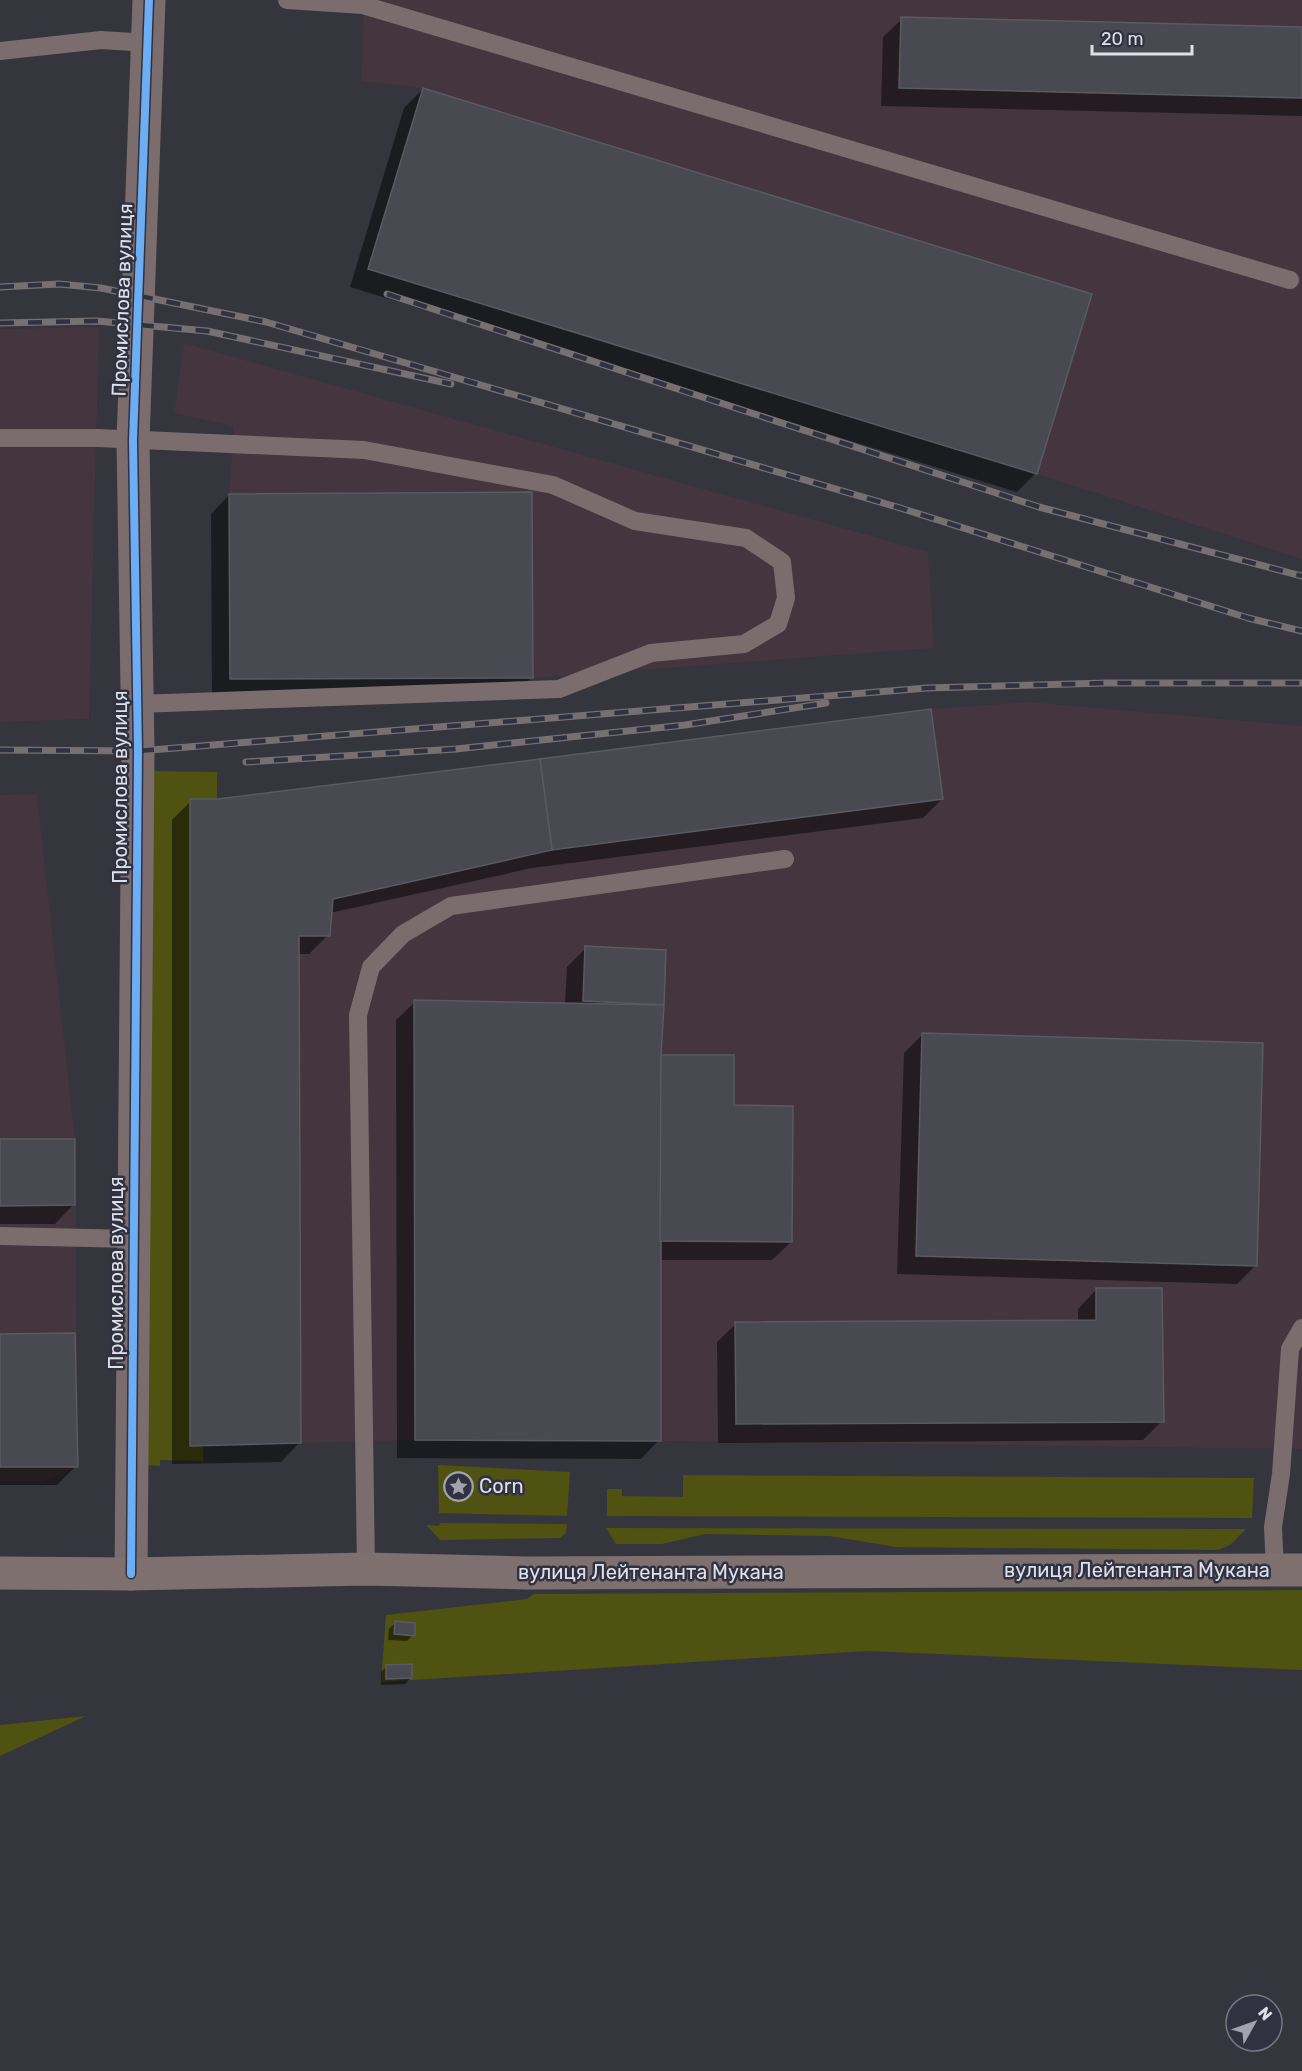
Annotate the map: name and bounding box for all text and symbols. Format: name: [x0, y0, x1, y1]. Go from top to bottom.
scale bar: [1092, 18, 1192, 56]
text: 20 m: [1101, 28, 1143, 50]
street label: Промислова вулиця: [107, 203, 137, 397]
street label: Промислова вулиця: [108, 690, 132, 884]
street label: Промислова вулиця: [104, 1176, 128, 1370]
place icon: Corn: [442, 1470, 474, 1502]
place label: Corn: [479, 1474, 524, 1498]
street label: вулиця Лейтенанта Мукана: [1004, 1558, 1270, 1582]
street label: вулиця Лейтенанта Мукана: [518, 1560, 784, 1584]
north arrow: [1224, 1993, 1284, 2053]
text: N: [1254, 2003, 1276, 2024]

